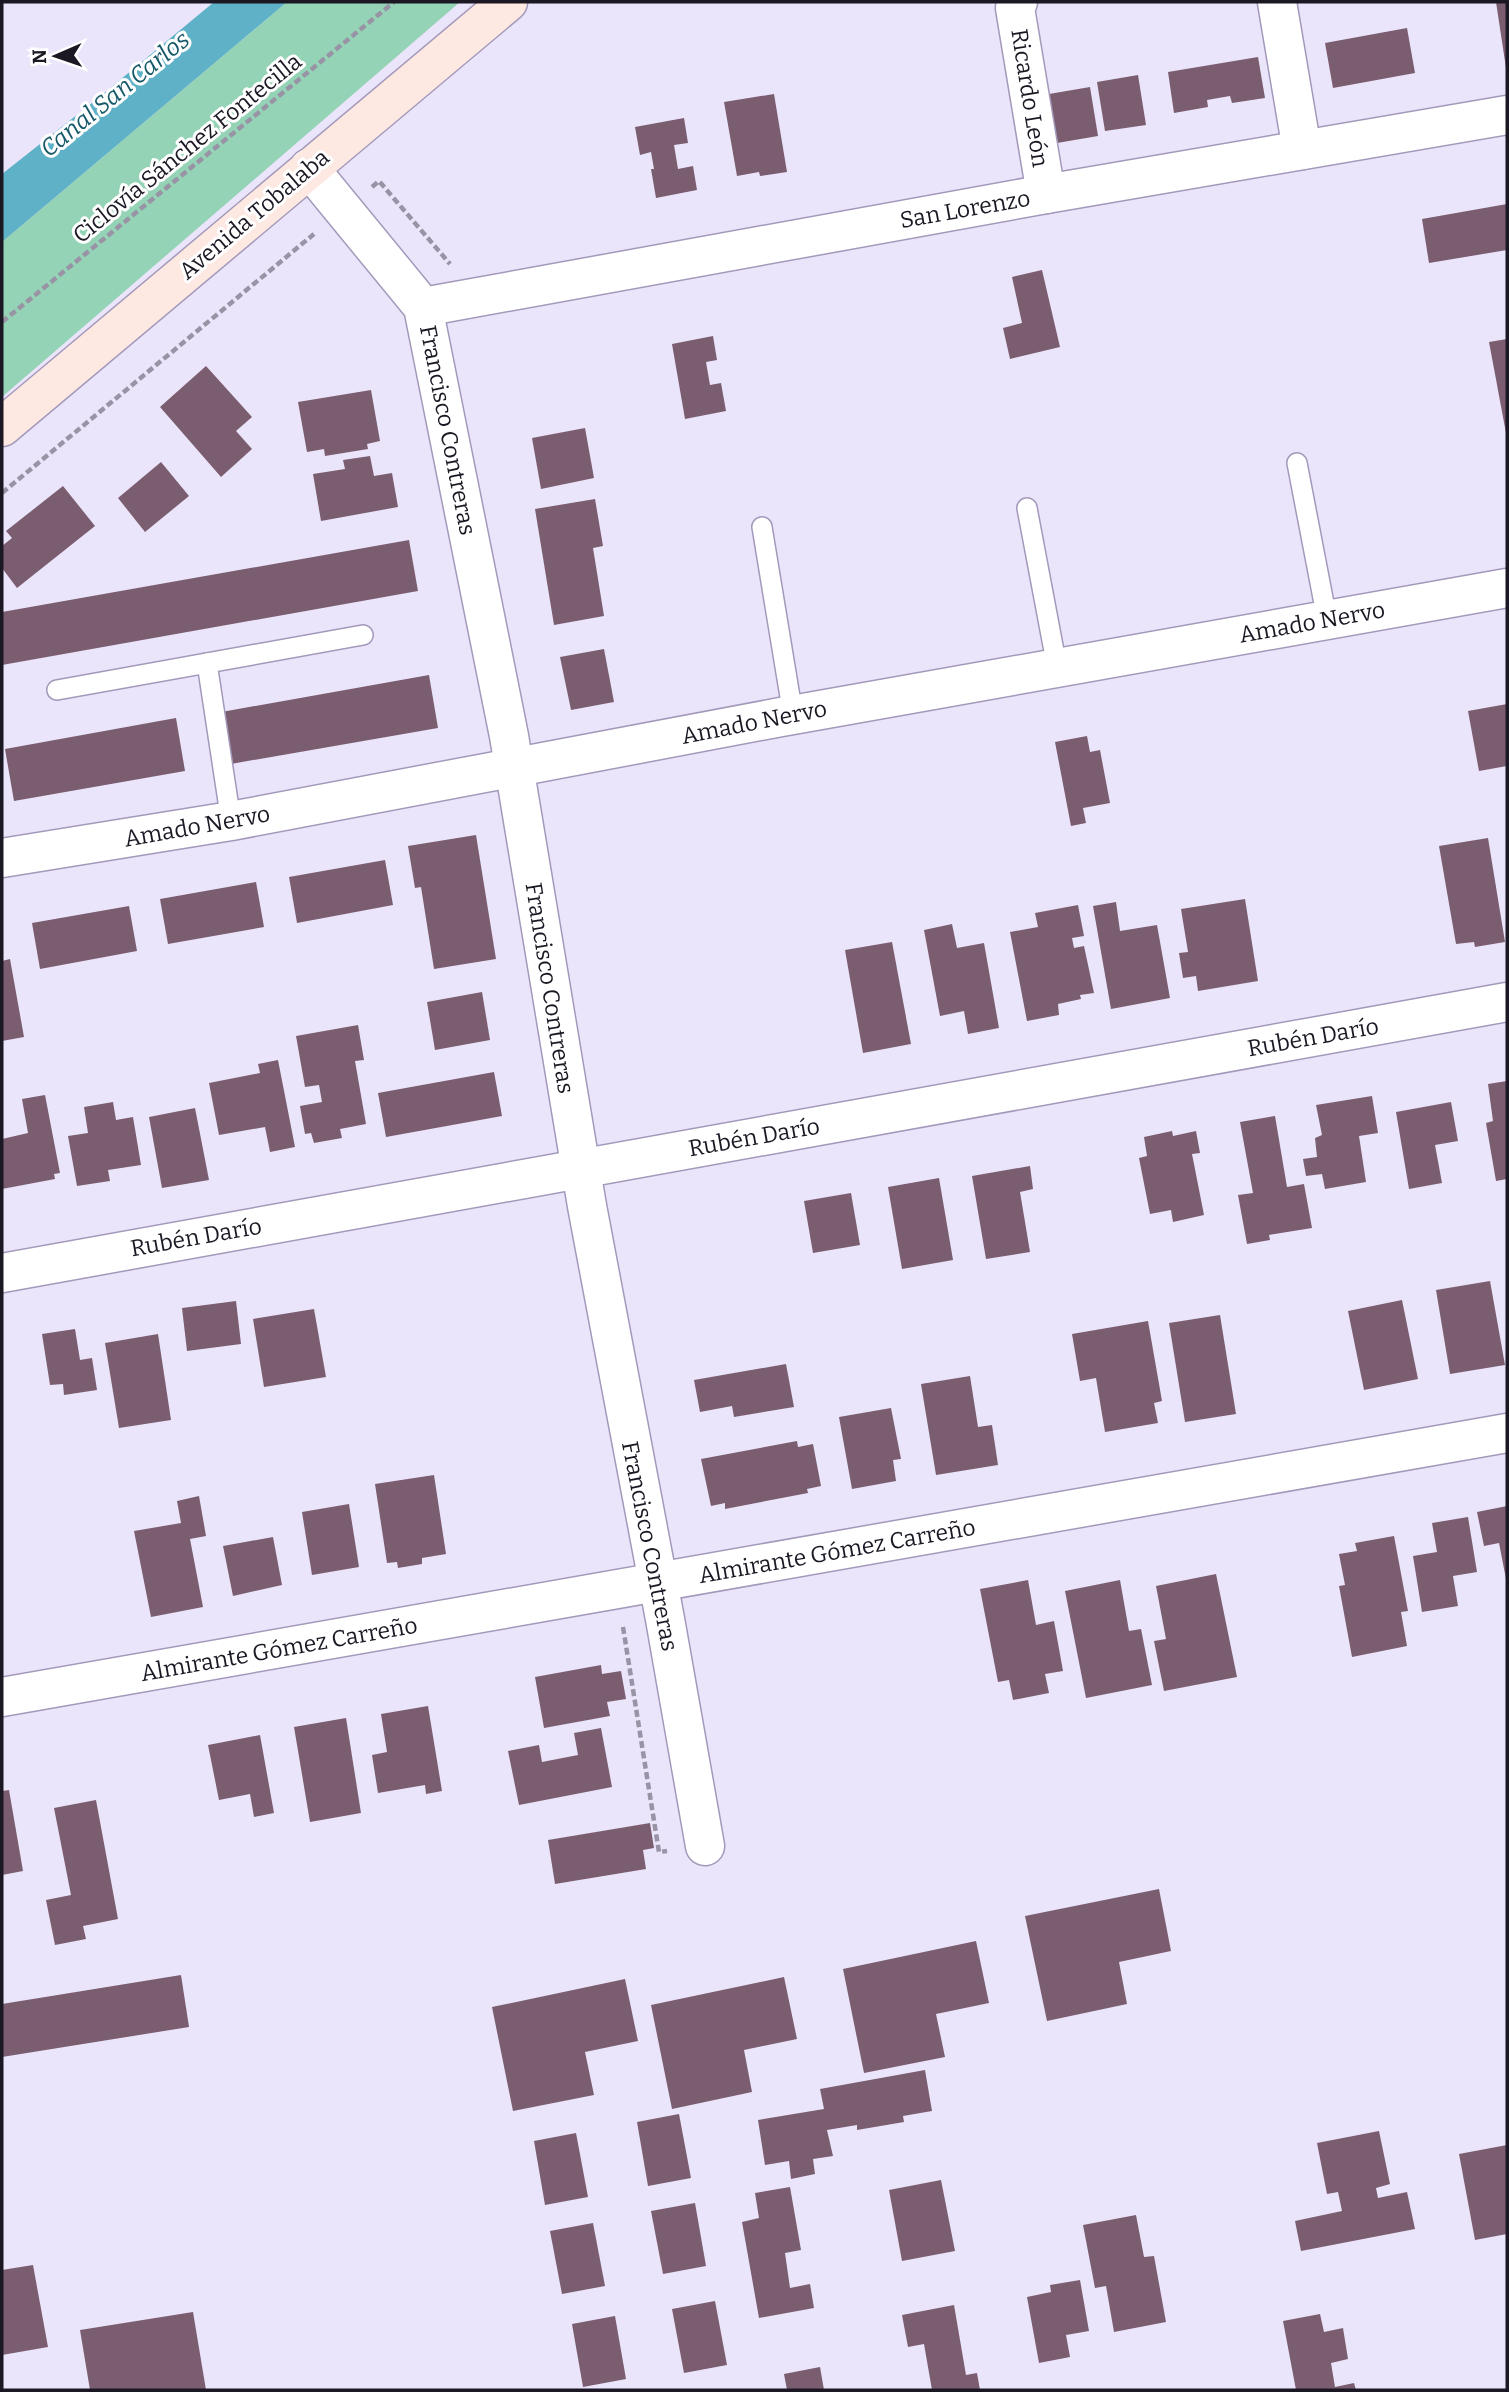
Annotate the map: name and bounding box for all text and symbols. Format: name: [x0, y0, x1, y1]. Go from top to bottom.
north arrow: [21, 21, 91, 91]
water label: Canal San Carlos: [35, 25, 195, 163]
street label: Ricardo León: [1005, 27, 1055, 170]
street label: Ciclovía Sánchez Fontecilla: [67, 47, 307, 249]
text: N: [28, 49, 51, 64]
street label: Avenida Tobalaba: [173, 143, 335, 285]
street label: San Lorenzo: [898, 184, 1032, 234]
street label: Francisco Contreras: [414, 323, 482, 537]
street label: Amado Nervo: [1237, 595, 1387, 649]
street label: Amado Nervo: [679, 694, 829, 750]
street label: Amado Nervo: [122, 799, 272, 853]
street label: Francisco Contreras: [519, 881, 581, 1095]
street label: Rubén Darío: [1245, 1012, 1381, 1062]
street label: Rubén Darío: [686, 1112, 822, 1162]
street label: Rubén Darío: [128, 1212, 264, 1262]
street label: Francisco Contreras: [616, 1439, 684, 1653]
street label: Almirante Gómez Carreño: [697, 1513, 977, 1589]
street label: Almirante Gómez Carreño: [139, 1611, 419, 1687]

